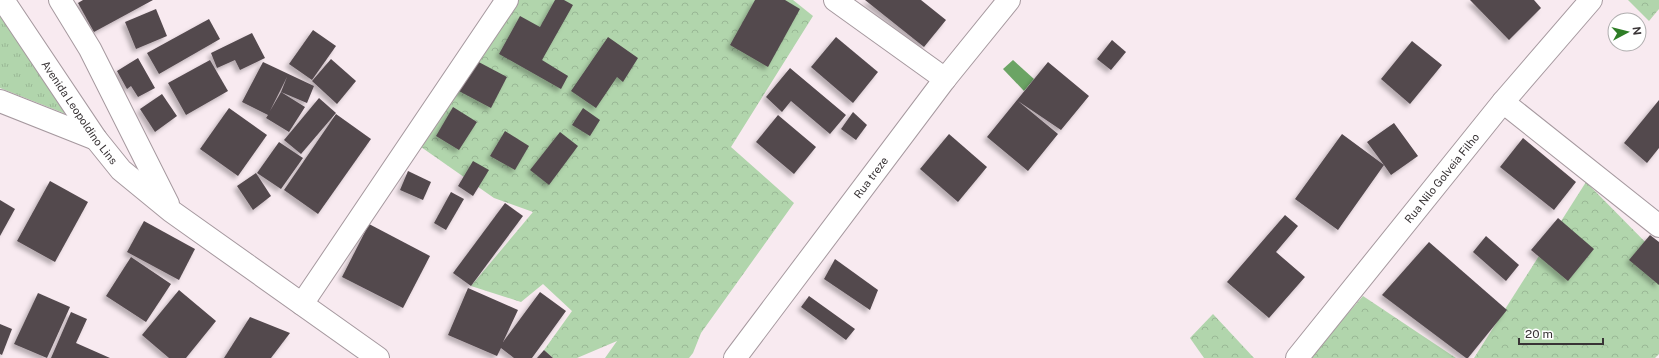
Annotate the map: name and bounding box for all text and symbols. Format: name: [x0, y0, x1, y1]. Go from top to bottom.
north arrow: [1607, 12, 1647, 52]
text: N: [1630, 26, 1643, 36]
street label: Avenida Leopoldino Lins: [39, 58, 120, 167]
street label: Rua Nilo Golveia Filho: [1402, 131, 1481, 225]
street label: Rua treze: [851, 154, 890, 200]
scale bar: [1519, 320, 1603, 346]
text: 20 m: [1525, 327, 1553, 341]

